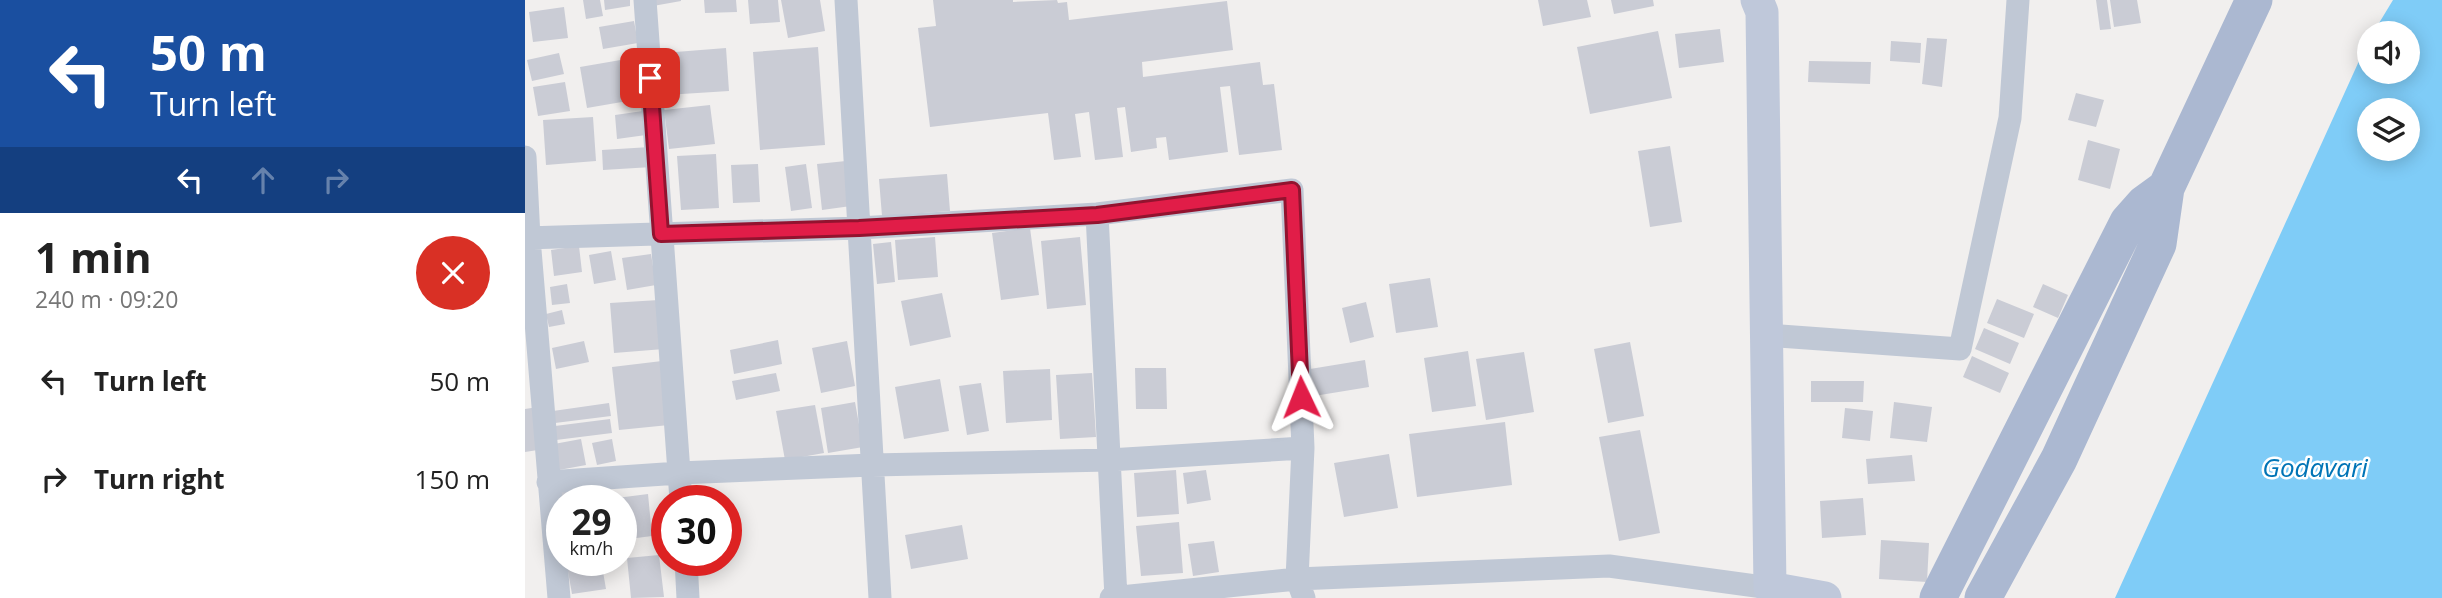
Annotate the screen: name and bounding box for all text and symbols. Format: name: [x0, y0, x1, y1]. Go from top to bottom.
text: 50 m: [150, 19, 267, 85]
map controls: [2357, 21, 2420, 161]
button: sound: [2357, 21, 2420, 84]
icon: left: [35, 28, 126, 119]
pin: [620, 48, 680, 108]
icon: arrive: [631, 59, 669, 97]
text: Turn left: [150, 82, 276, 125]
button: layers: [2357, 98, 2420, 161]
icon: left: [171, 161, 209, 199]
icon: ahead: [244, 161, 282, 199]
icon: right: [317, 161, 355, 199]
text: 1 min: [35, 228, 152, 285]
button: close: [416, 236, 490, 310]
text: 240 m · 09:20: [35, 283, 178, 315]
position arrow: [1264, 360, 1338, 434]
icon: left: [35, 362, 73, 400]
text: Turn left: [94, 363, 206, 399]
text: 50 m: [429, 363, 490, 399]
water label: Godavari: [2262, 449, 2368, 485]
icon: right: [35, 460, 73, 498]
text: Turn right: [94, 461, 225, 497]
text: 150 m: [415, 461, 490, 497]
speed limit sign: 30: [651, 485, 742, 576]
text: 29: [571, 498, 612, 545]
text: km/h: [570, 536, 613, 560]

